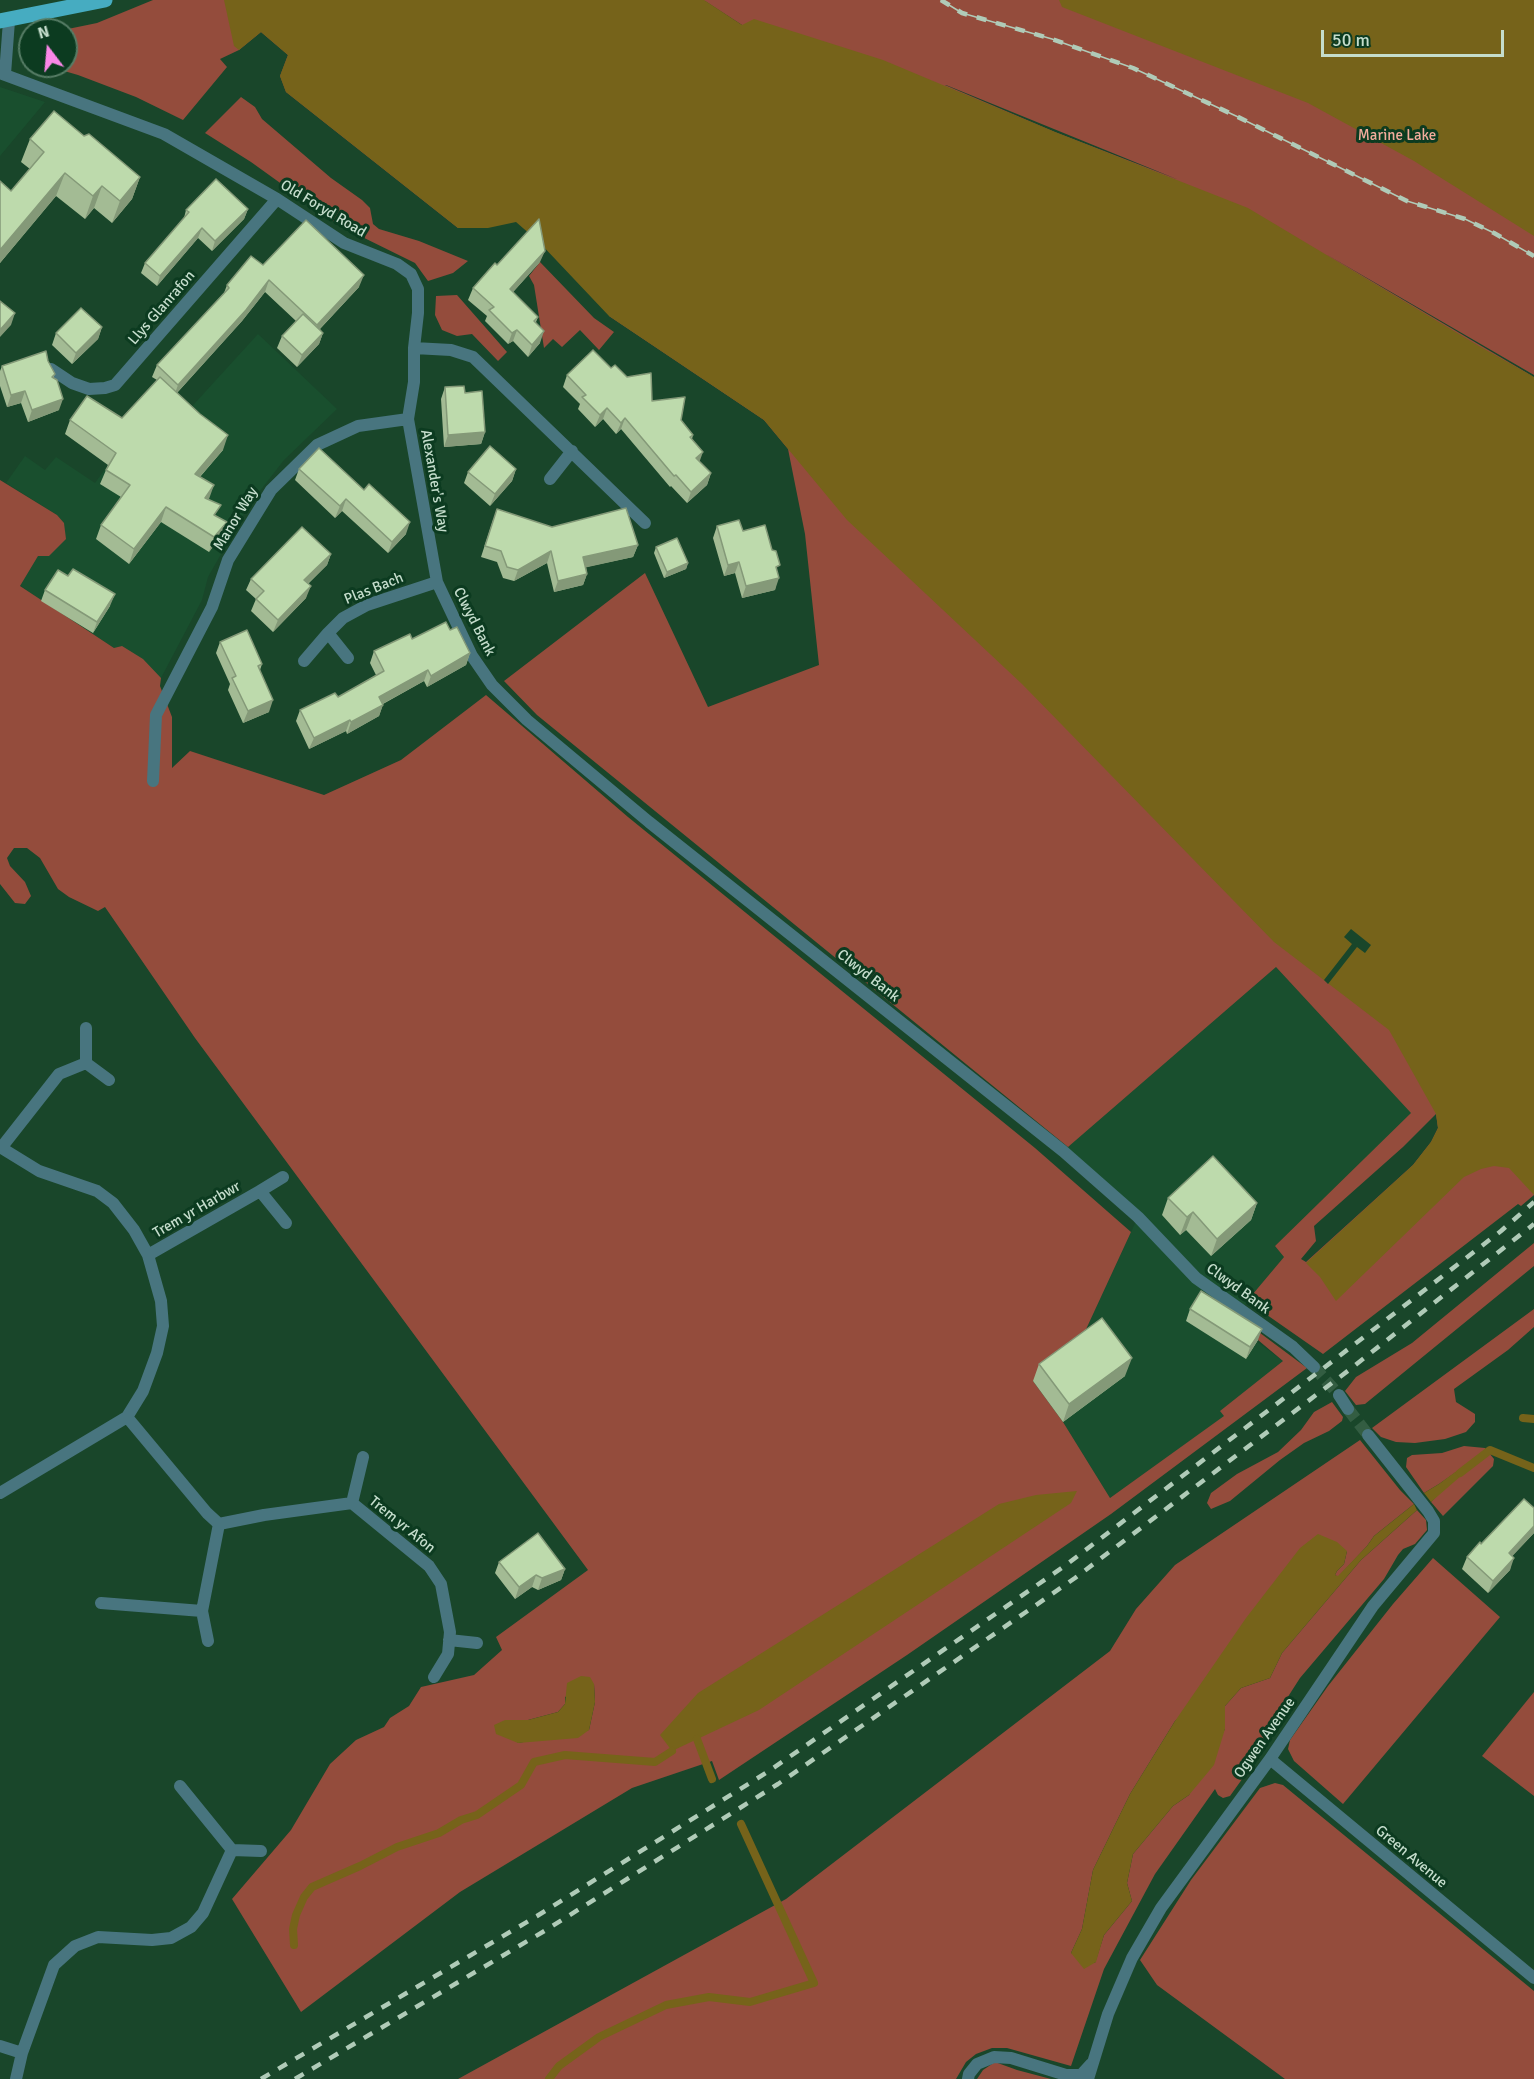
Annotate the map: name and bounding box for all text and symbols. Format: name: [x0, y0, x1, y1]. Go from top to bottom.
north arrow: [18, 18, 78, 78]
scale bar: [1324, 18, 1507, 56]
text: N: [35, 21, 52, 44]
text: 50 m: [1332, 29, 1370, 51]
park label: Marine Lake: [1358, 127, 1436, 145]
street label: Old Foryd Road: [277, 176, 369, 242]
street label: Llys Glanrafon: [125, 267, 199, 349]
street label: Alexander's Way: [416, 428, 452, 534]
street label: Manor Way: [210, 484, 262, 554]
street label: Plas Bach: [342, 569, 406, 609]
street label: Clwyd Bank: [449, 585, 499, 659]
street label: Clwyd Bank: [833, 946, 903, 1006]
street label: Trem yr Harbwr: [150, 1178, 244, 1242]
street label: Clwyd Bank: [1202, 1260, 1274, 1318]
street label: Trem yr Afon: [365, 1493, 439, 1557]
street label: Ogwen Avenue: [1231, 1694, 1299, 1782]
street label: Green Avenue: [1371, 1822, 1451, 1892]

